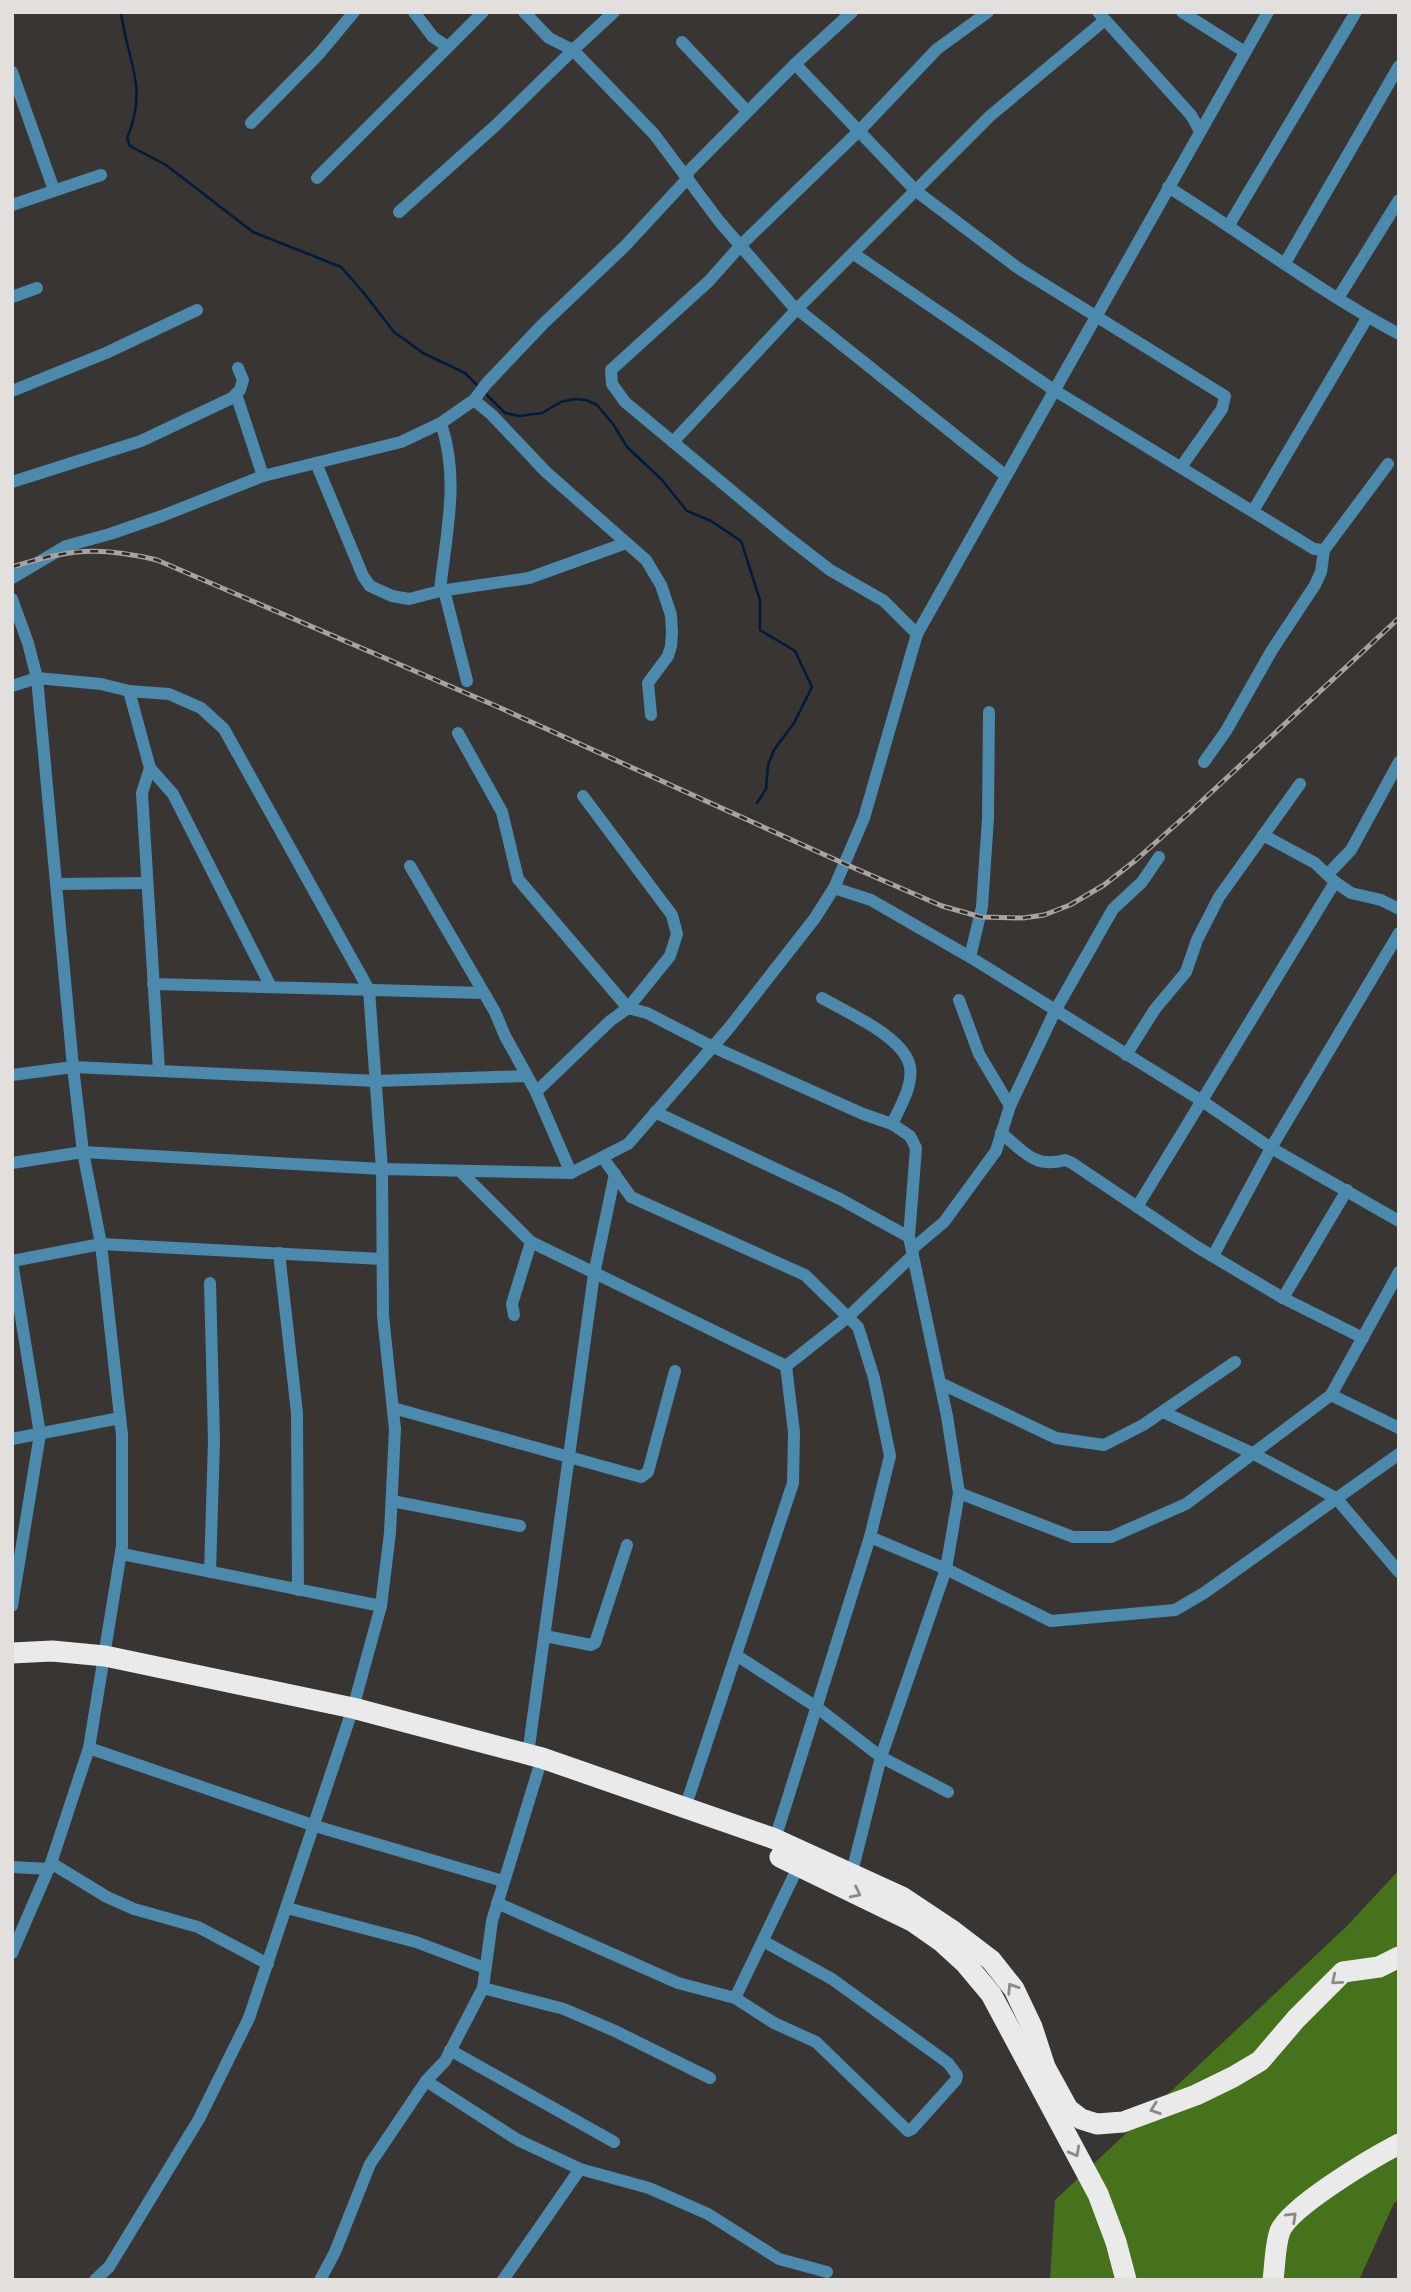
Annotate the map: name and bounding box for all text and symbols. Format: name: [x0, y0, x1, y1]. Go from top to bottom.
one-way arrow: [849, 1884, 861, 1898]
one-way arrow: [1331, 1971, 1344, 1984]
one-way arrow: [1008, 1983, 1020, 1996]
one-way arrow: [1150, 2101, 1162, 2115]
one-way arrow: [1067, 2145, 1080, 2157]
one-way arrow: [1284, 2213, 1297, 2225]

